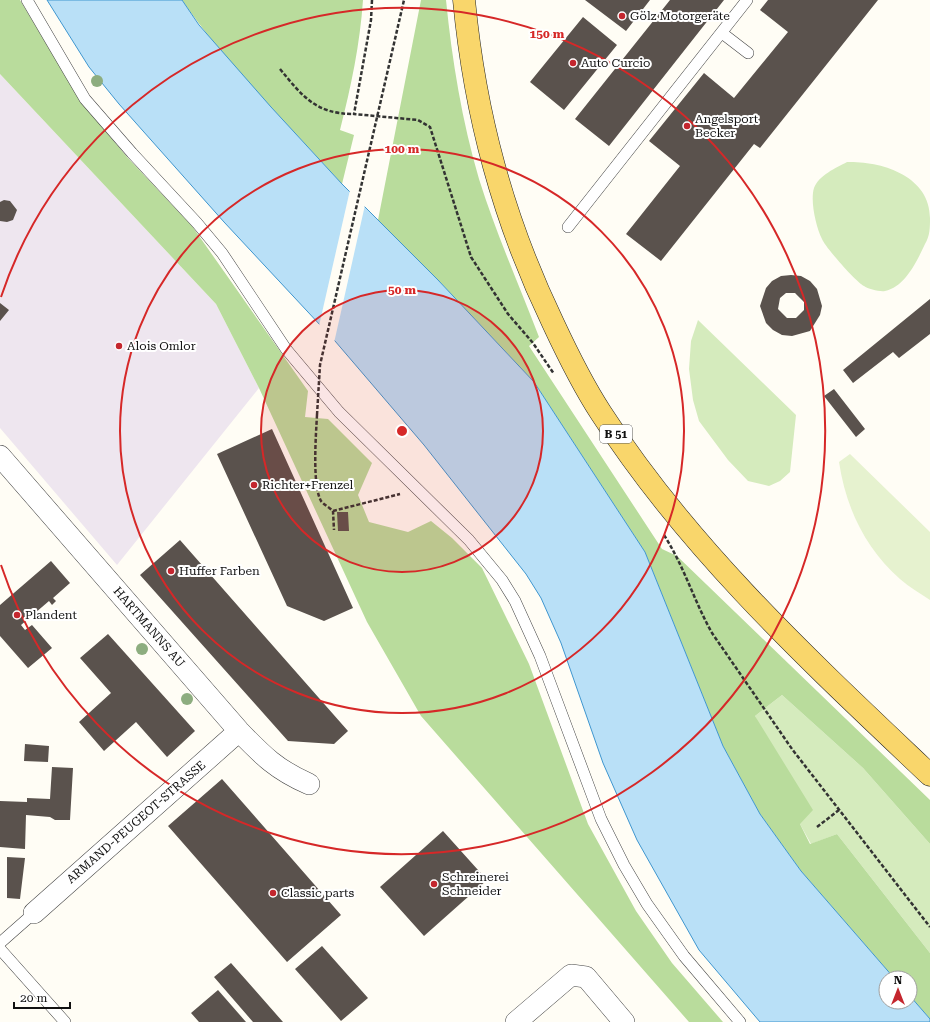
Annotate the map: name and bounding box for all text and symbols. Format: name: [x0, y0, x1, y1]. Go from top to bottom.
place label: Gölz Motorgeräte: [630, 9, 730, 23]
marker: Gölz Motorgeräte: [617, 11, 627, 21]
text: 150 m: [530, 27, 565, 41]
place label: Auto Curcio: [581, 56, 650, 70]
marker: Auto Curcio: [568, 58, 578, 68]
place label: Angelsport Becker: [695, 112, 759, 140]
marker: Angelsport Becker: [682, 121, 692, 131]
text: 100 m: [385, 142, 420, 156]
text: 50 m: [388, 283, 416, 297]
place label: Alois Omlor: [127, 339, 196, 353]
marker: Alois Omlor: [114, 341, 124, 351]
centre of rings: [395, 424, 409, 438]
road number: B 51: [600, 425, 632, 443]
place label: Richter+Frenzel: [262, 478, 353, 492]
marker: Richter+Frenzel: [249, 480, 259, 490]
place label: Huffer Farben: [179, 564, 260, 578]
marker: Huffer Farben: [166, 566, 176, 576]
street label: HARTMANNS AU: [110, 584, 188, 670]
place label: Plandent: [25, 608, 78, 622]
marker: Plandent: [12, 610, 22, 620]
street label: ARMAND-PEUGEOT-STRASSE: [64, 758, 208, 886]
place label: Schreinerei Schneider: [442, 870, 509, 898]
marker: Schreinerei Schneider: [429, 879, 439, 889]
place label: Classic parts: [281, 886, 355, 900]
marker: Classic parts: [268, 888, 278, 898]
north arrow: [878, 970, 918, 1010]
text: N: [894, 974, 903, 987]
scale bar: [14, 984, 70, 1010]
text: 20 m: [20, 991, 47, 1005]

